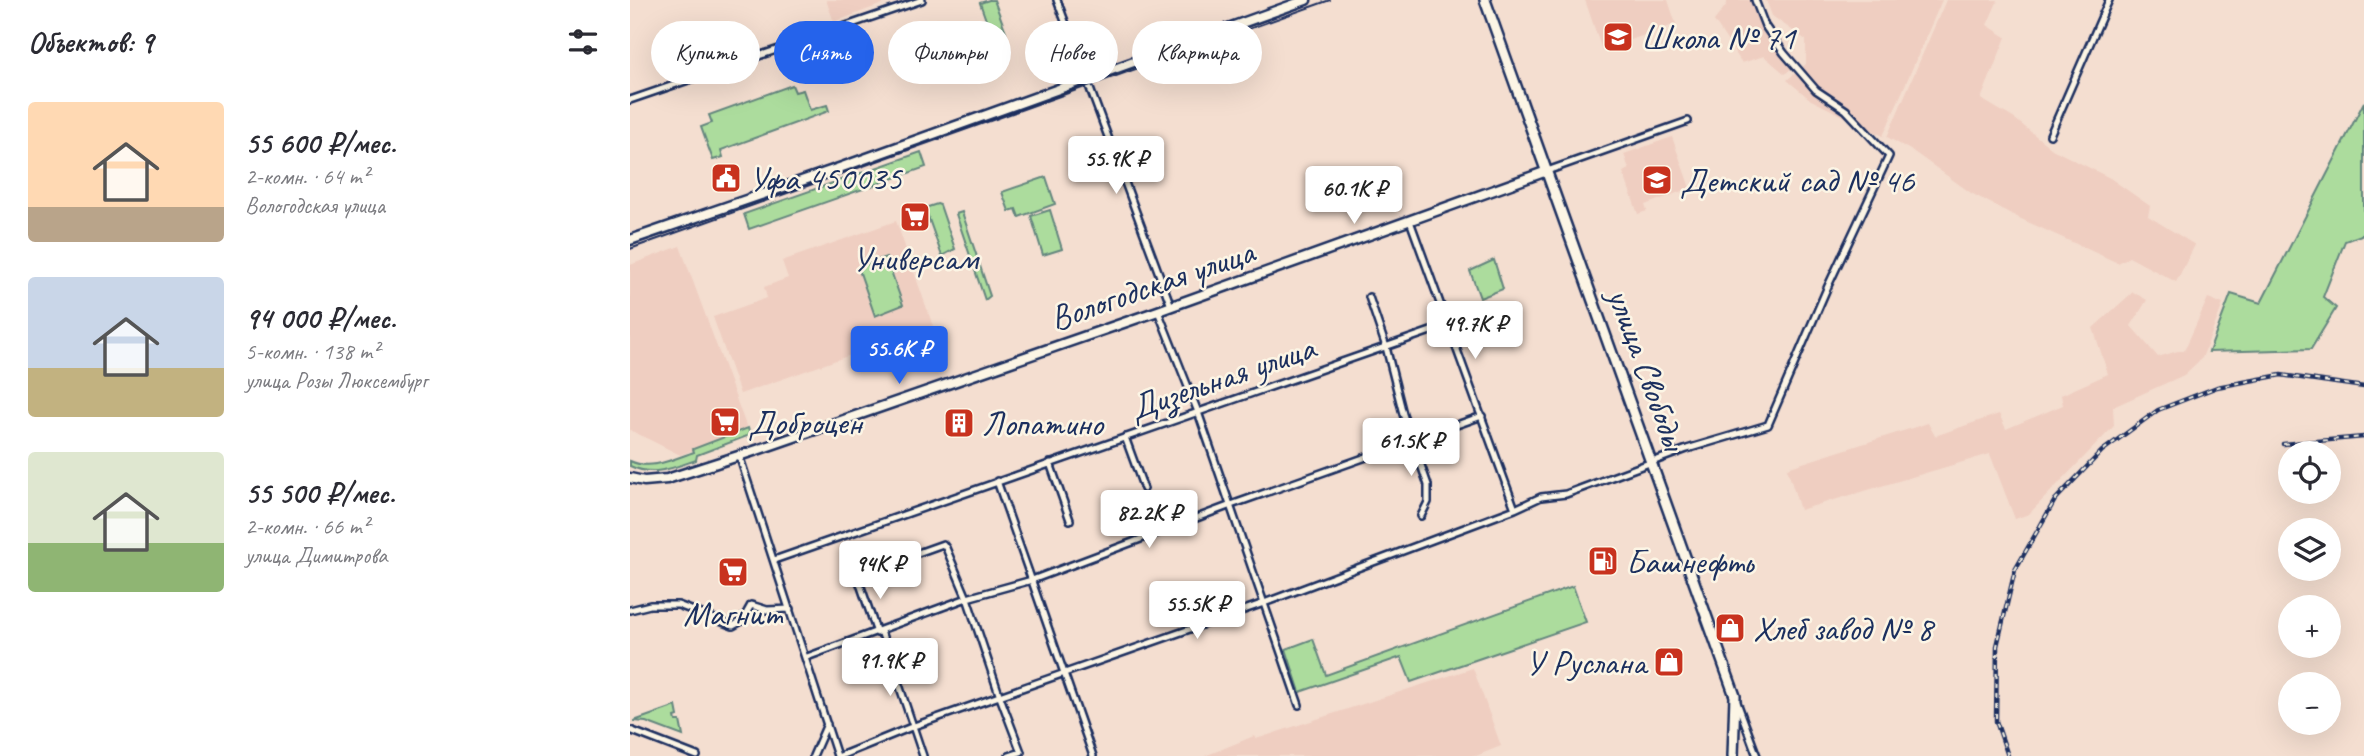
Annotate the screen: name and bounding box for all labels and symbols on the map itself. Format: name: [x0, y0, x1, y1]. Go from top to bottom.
place label: Школа № 71: [1641, 15, 1798, 60]
school or university icon: Школа № 71: [1601, 20, 1635, 54]
pin: 55.9K ₽: [1051, 136, 1181, 196]
place label: Уфа 450035: [749, 156, 904, 201]
place label: Детский сад № 46: [1680, 158, 1916, 203]
public building icon: Уфа 450035: [709, 161, 743, 195]
school or university icon: Детский сад № 46: [1640, 163, 1674, 197]
pin: 60.1K ₽: [1289, 166, 1419, 226]
supermarket icon: Универсам: [898, 200, 932, 234]
street label: Вологодская улица: [1044, 228, 1262, 341]
place label: Универсам: [852, 236, 980, 281]
street label: улица Свободы: [1596, 280, 1698, 458]
pin: 49.7K ₽: [1410, 302, 1540, 361]
street label: Дизельная улица: [1123, 324, 1323, 431]
pin: 55.6K ₽: [834, 326, 964, 386]
place label: Доброцен: [748, 400, 864, 445]
place label: Лопатино: [982, 401, 1105, 446]
supermarket icon: Доброцен: [708, 405, 742, 439]
building icon: Лопатино: [942, 406, 976, 440]
pin: 61.5K ₽: [1346, 419, 1476, 478]
pin: 82.2K ₽: [1084, 490, 1214, 550]
place label: Башнефть: [1626, 539, 1755, 584]
pin: 94K ₽: [831, 542, 929, 601]
fuel station icon: Башнефть: [1586, 544, 1620, 578]
supermarket icon: Магнит: [716, 555, 750, 589]
pin: 55.5K ₽: [1132, 582, 1262, 641]
place label: Магнит: [683, 591, 784, 636]
place label: Хлеб завод № 8: [1753, 606, 1936, 651]
shop icon: Хлеб завод № 8: [1713, 611, 1747, 645]
pin: 91.9K ₽: [825, 638, 955, 698]
place label: У Руслана: [1525, 640, 1649, 685]
shop icon: У Руслана: [1652, 645, 1686, 679]

